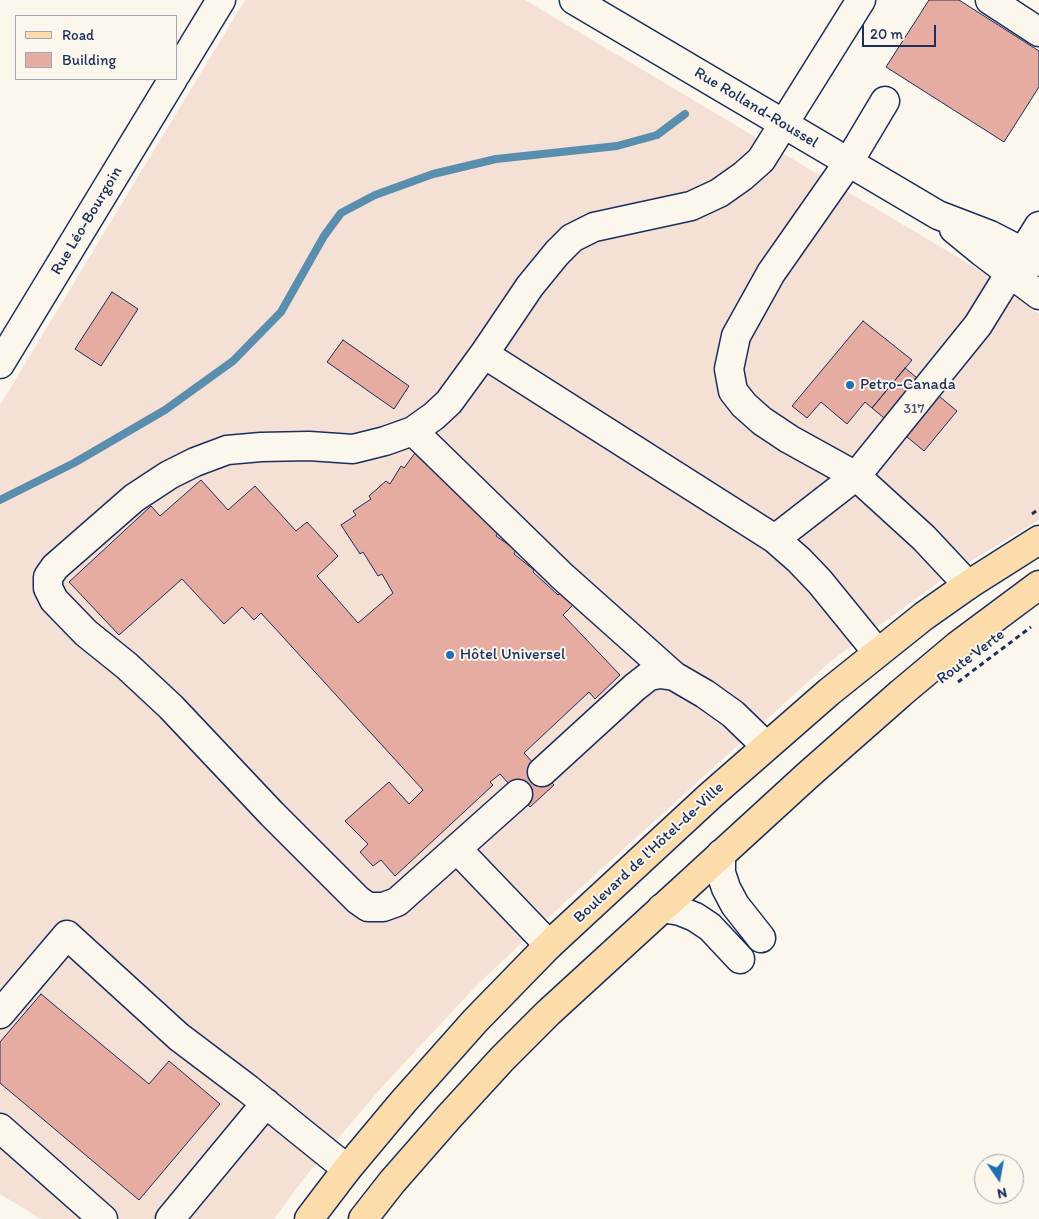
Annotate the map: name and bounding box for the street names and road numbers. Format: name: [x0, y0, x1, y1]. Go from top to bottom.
street label: Rue Rolland-Roussel: [690, 63, 822, 153]
street label: Rue Léo-Bourgoin: [47, 163, 127, 279]
street label: Route Verte: [933, 625, 1009, 689]
street label: Boulevard de l'Hôtel-de-Ville: [570, 778, 728, 928]

